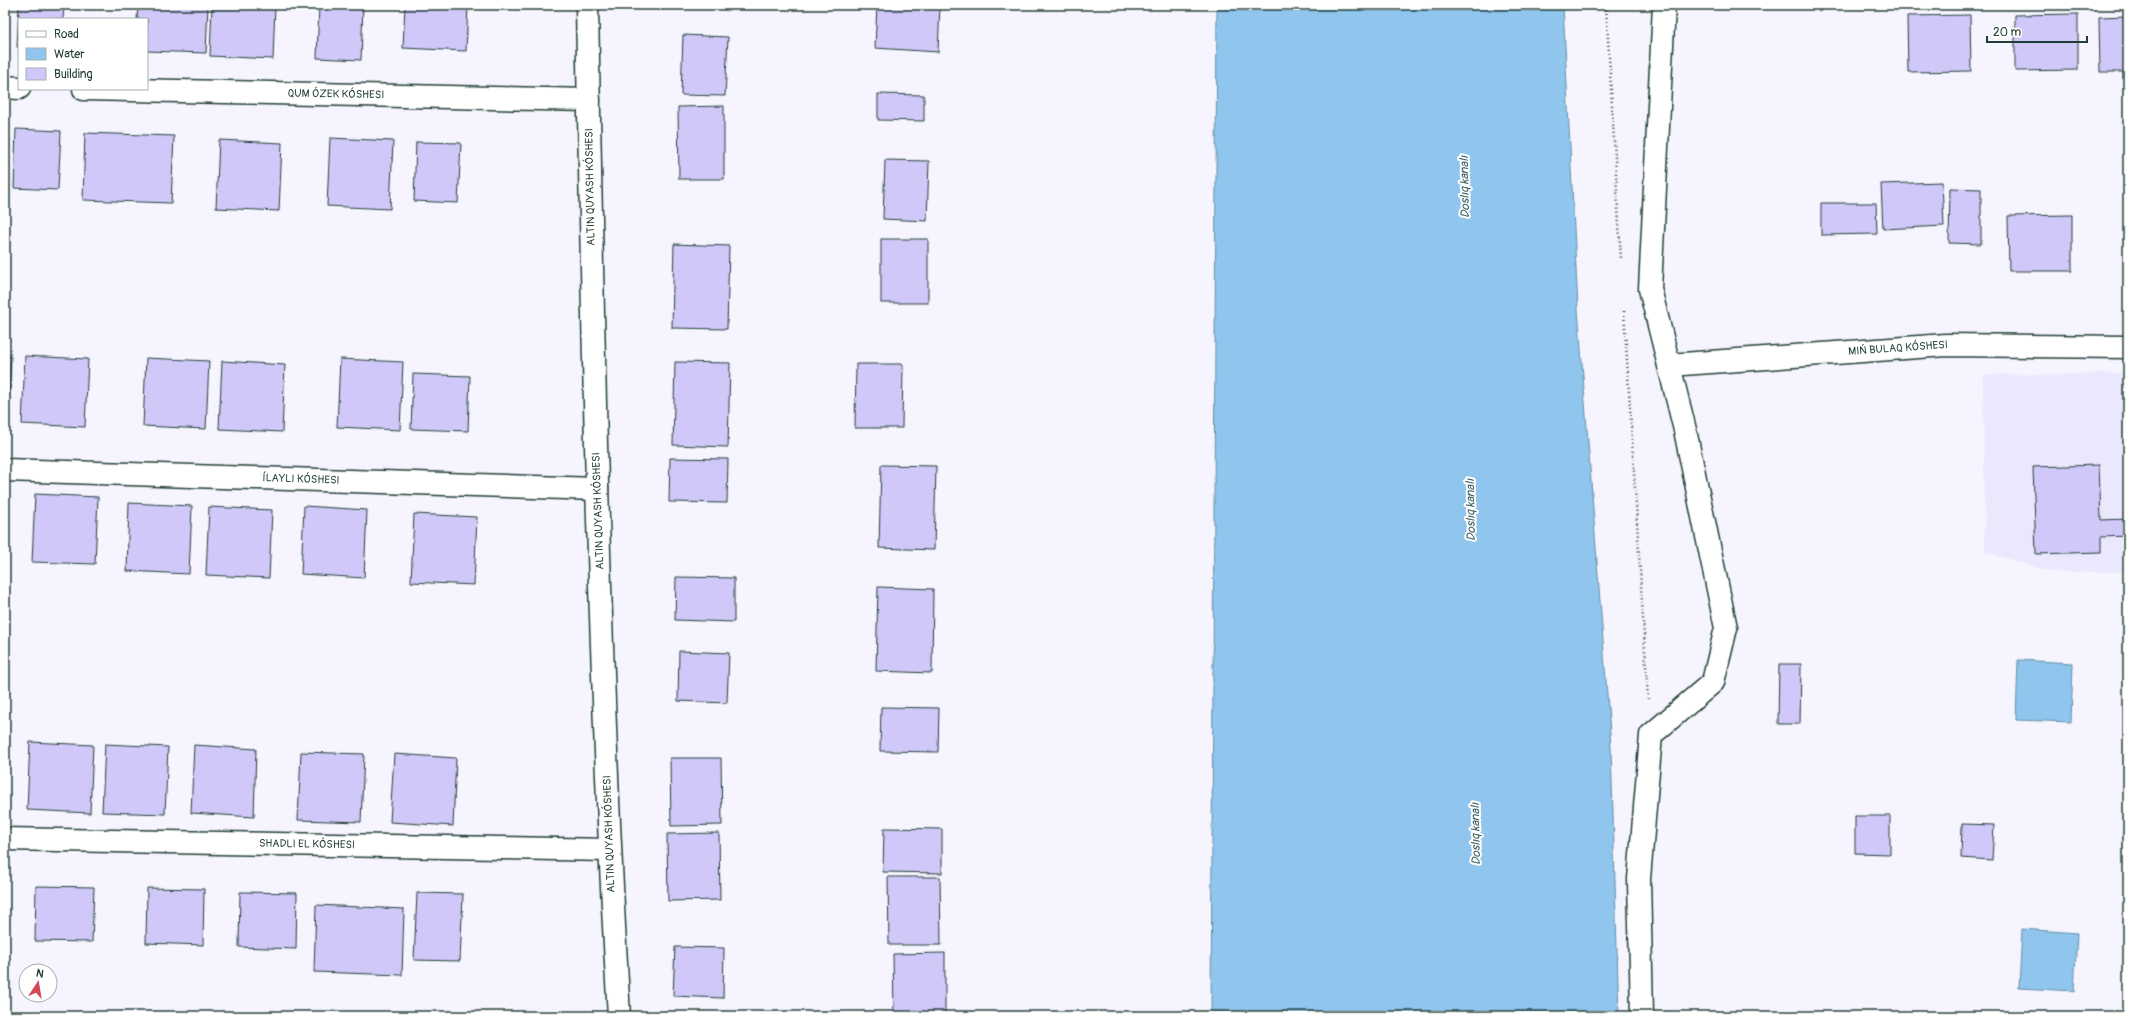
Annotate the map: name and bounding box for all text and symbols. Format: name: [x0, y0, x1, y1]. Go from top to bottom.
legend: [18, 18, 148, 90]
scale bar: [1987, 18, 2087, 44]
text: 20 m: [1993, 25, 2022, 40]
text: Road: [54, 27, 79, 42]
text: Water: [54, 47, 85, 62]
text: Building: [54, 67, 93, 82]
street label: QUM ÓZEK KÓSHESI: [288, 86, 384, 101]
street label: ALTIN QUYASH KÓSHESI: [581, 128, 598, 246]
water label: Doslıq kanalı: [1457, 155, 1473, 218]
street label: MIŃ BULAQ KÓSHESI: [1848, 337, 1948, 358]
street label: ALTIN QUYASH KÓSHESI: [588, 452, 607, 570]
street label: ÍLAYLI KÓSHESI: [262, 470, 340, 487]
water label: Doslıq kanalı: [1463, 478, 1479, 541]
street label: ALTIN QUYASH KÓSHESI: [599, 775, 618, 893]
water label: Doslıq kanalı: [1468, 802, 1484, 865]
street label: SHADLI EL KÓSHESI: [259, 836, 355, 851]
north arrow: [18, 963, 58, 1003]
text: N: [35, 967, 46, 981]

